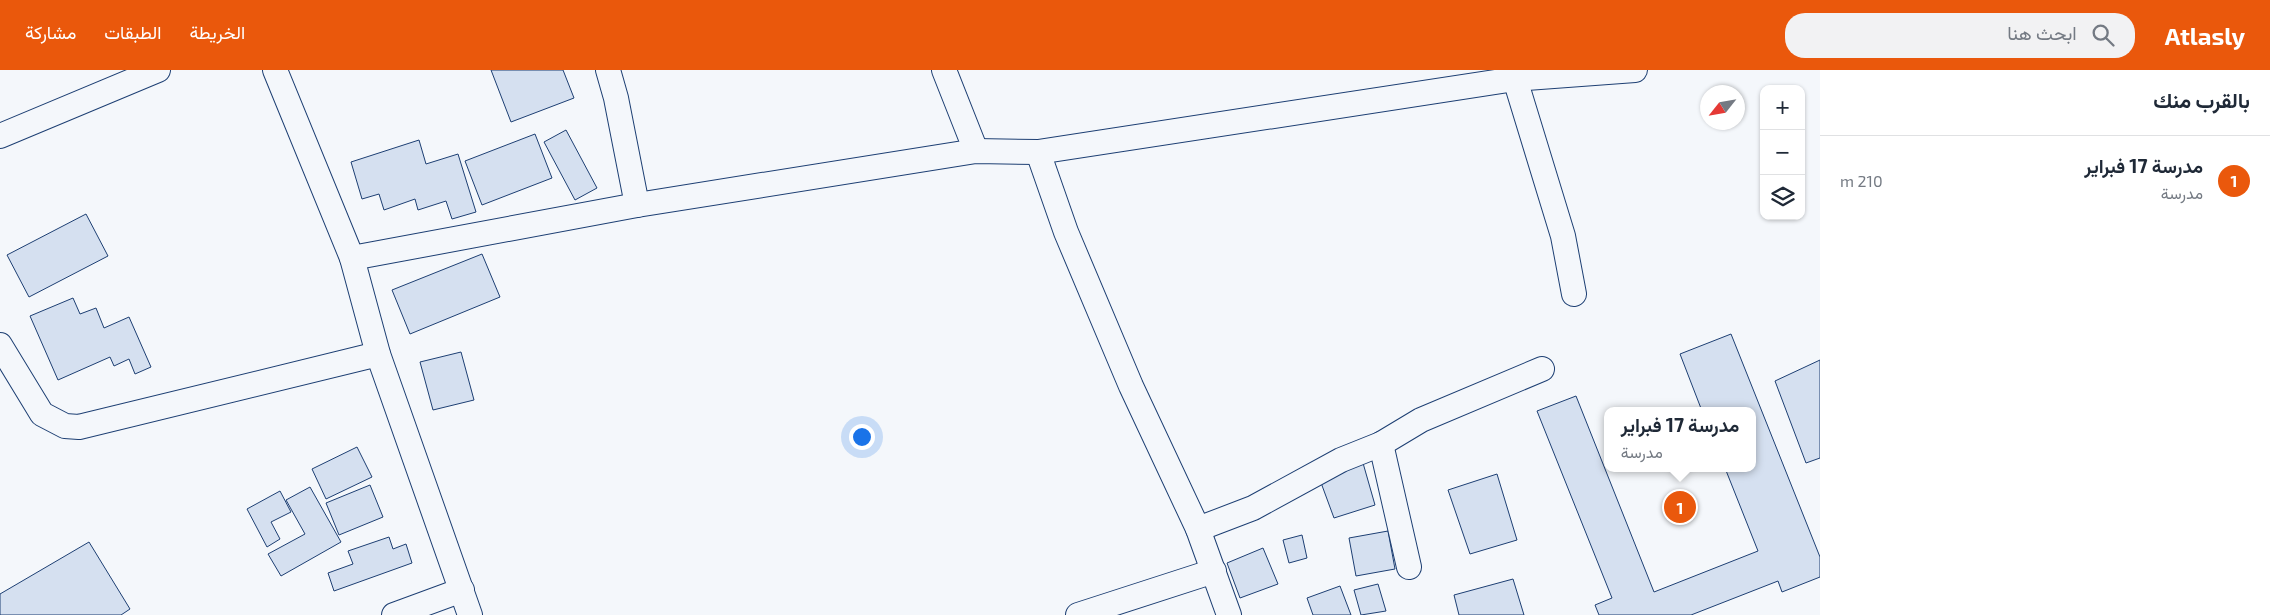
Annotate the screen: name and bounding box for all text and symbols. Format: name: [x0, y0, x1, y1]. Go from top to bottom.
search box: [1785, 13, 2135, 58]
text: مشاركة: [25, 21, 76, 43]
text: الطبقات: [104, 21, 161, 43]
text: الخريطة: [189, 21, 245, 43]
text: ابحث هنا: [2007, 21, 2077, 44]
icon: search: [2089, 21, 2117, 49]
text: Atlasly: [2165, 21, 2245, 50]
north arrow: [1700, 85, 1745, 130]
map controls: [1760, 85, 1805, 220]
button: +: [1760, 85, 1805, 130]
text: بالقرب منك: [2153, 87, 2250, 112]
button: −: [1760, 130, 1805, 175]
text: مدرسة 17 فبراير: [2084, 154, 2203, 177]
text: 210 m: [1840, 171, 1883, 190]
text: 1: [2231, 171, 2237, 190]
button: layers: [1760, 175, 1805, 220]
text: مدرسة: [2161, 183, 2203, 202]
popup: [1604, 407, 1756, 472]
text: مدرسة 17 فبراير: [1621, 413, 1739, 436]
your location: [849, 424, 875, 450]
text: مدرسة: [1621, 442, 1663, 461]
pin: 1: [1664, 488, 1696, 526]

